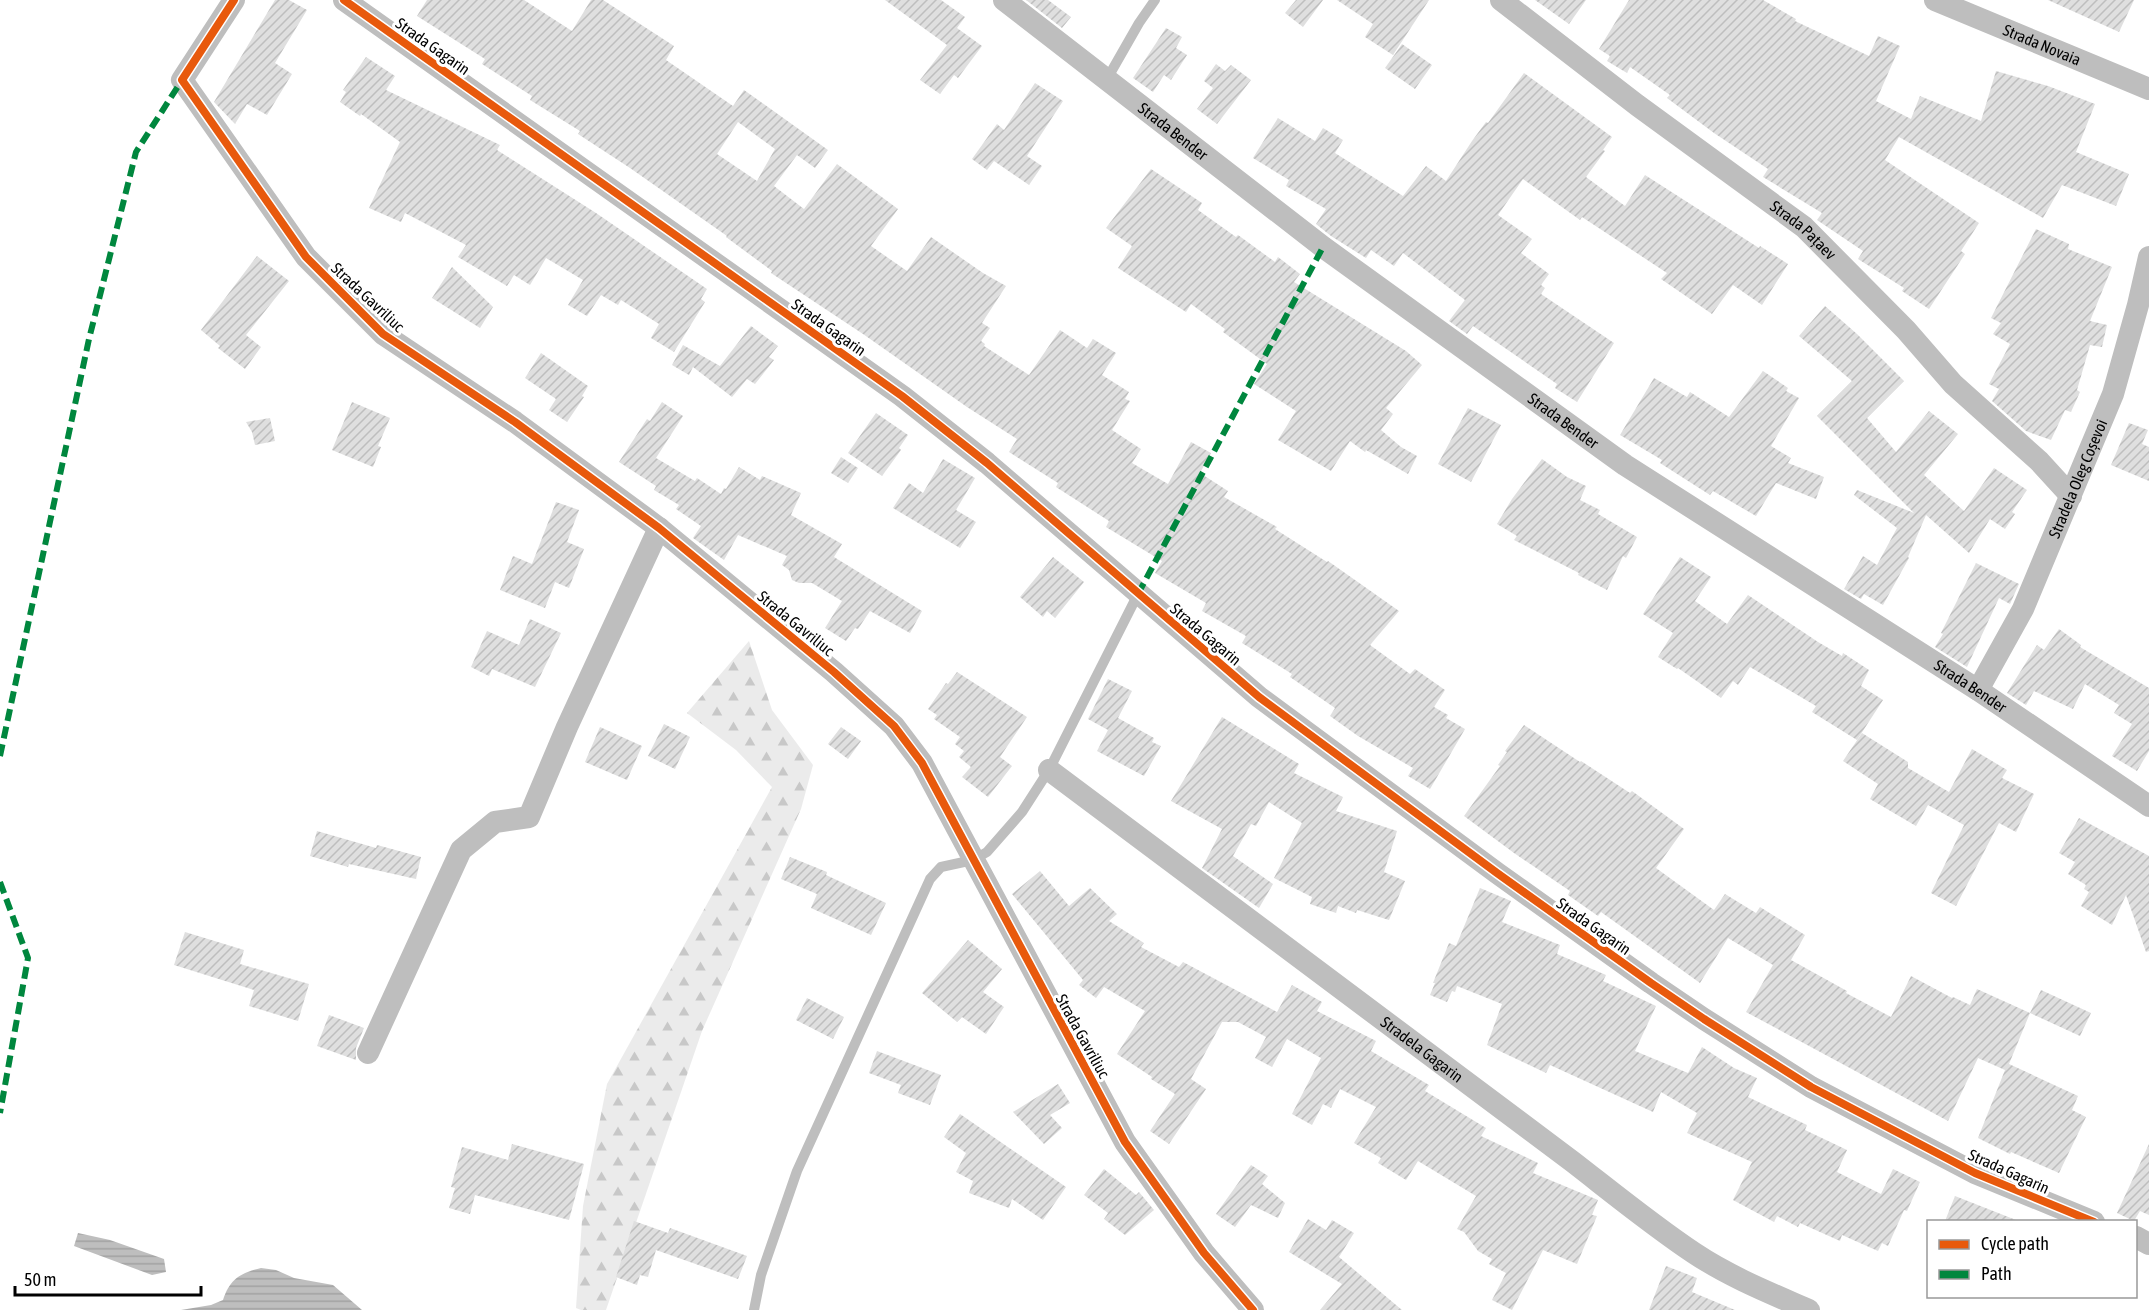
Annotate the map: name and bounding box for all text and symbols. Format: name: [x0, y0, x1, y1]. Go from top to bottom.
street label: Strada Gagarin: [392, 14, 474, 79]
street label: Strada Novaia: [2001, 20, 2084, 69]
street label: Strada Bender: [1135, 99, 1212, 164]
street label: Strada Pațaev: [1767, 197, 1840, 263]
street label: Strada Gavriliuc: [328, 259, 408, 335]
street label: Strada Gagarin: [788, 295, 870, 360]
street label: Strada Bender: [1525, 389, 1602, 452]
street label: Stradela Oleg Coșevoi: [2045, 417, 2110, 541]
street label: Strada Gavriliuc: [754, 587, 838, 659]
street label: Strada Gagarin: [1166, 599, 1245, 669]
street label: Strada Bender: [1931, 656, 2010, 716]
street label: Strada Gagarin: [1553, 894, 1635, 959]
street label: Strada Gavriliuc: [1053, 991, 1113, 1081]
street label: Stradela Gagarin: [1377, 1013, 1467, 1086]
street label: Strada Gagarin: [1965, 1145, 2052, 1198]
legend: [1927, 1220, 2137, 1298]
text: Cycle path: [1981, 1233, 2049, 1254]
scale bar: [15, 1259, 201, 1297]
text: Path: [1981, 1263, 2012, 1284]
text: 50 m: [24, 1269, 56, 1290]

